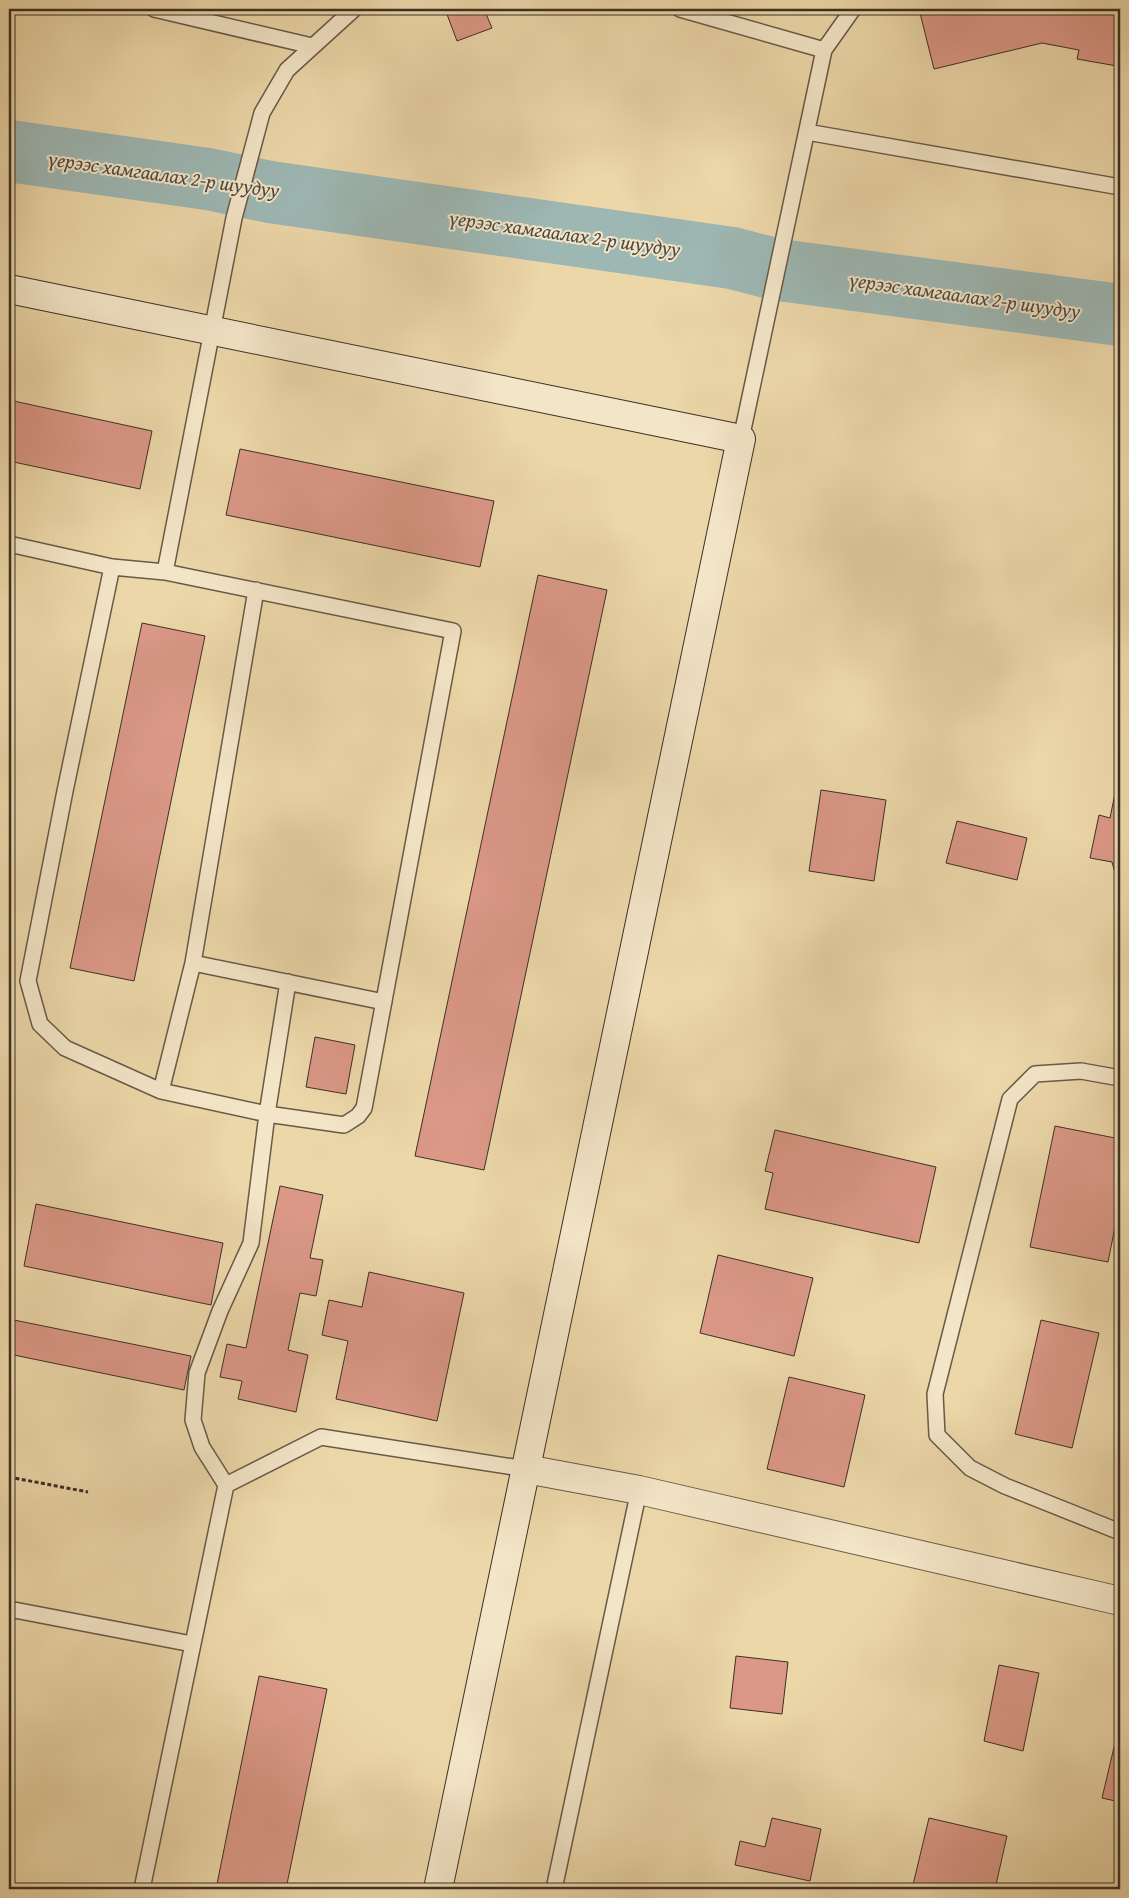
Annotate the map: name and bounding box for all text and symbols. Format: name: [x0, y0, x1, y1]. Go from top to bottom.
water label: үерээс хамгаалах 2-р шуудуу: [46, 143, 281, 205]
water label: үерээс хамгаалах 2-р шуудуу: [447, 202, 682, 264]
water label: үерээс хамгаалах 2-р шуудуу: [847, 264, 1082, 326]

